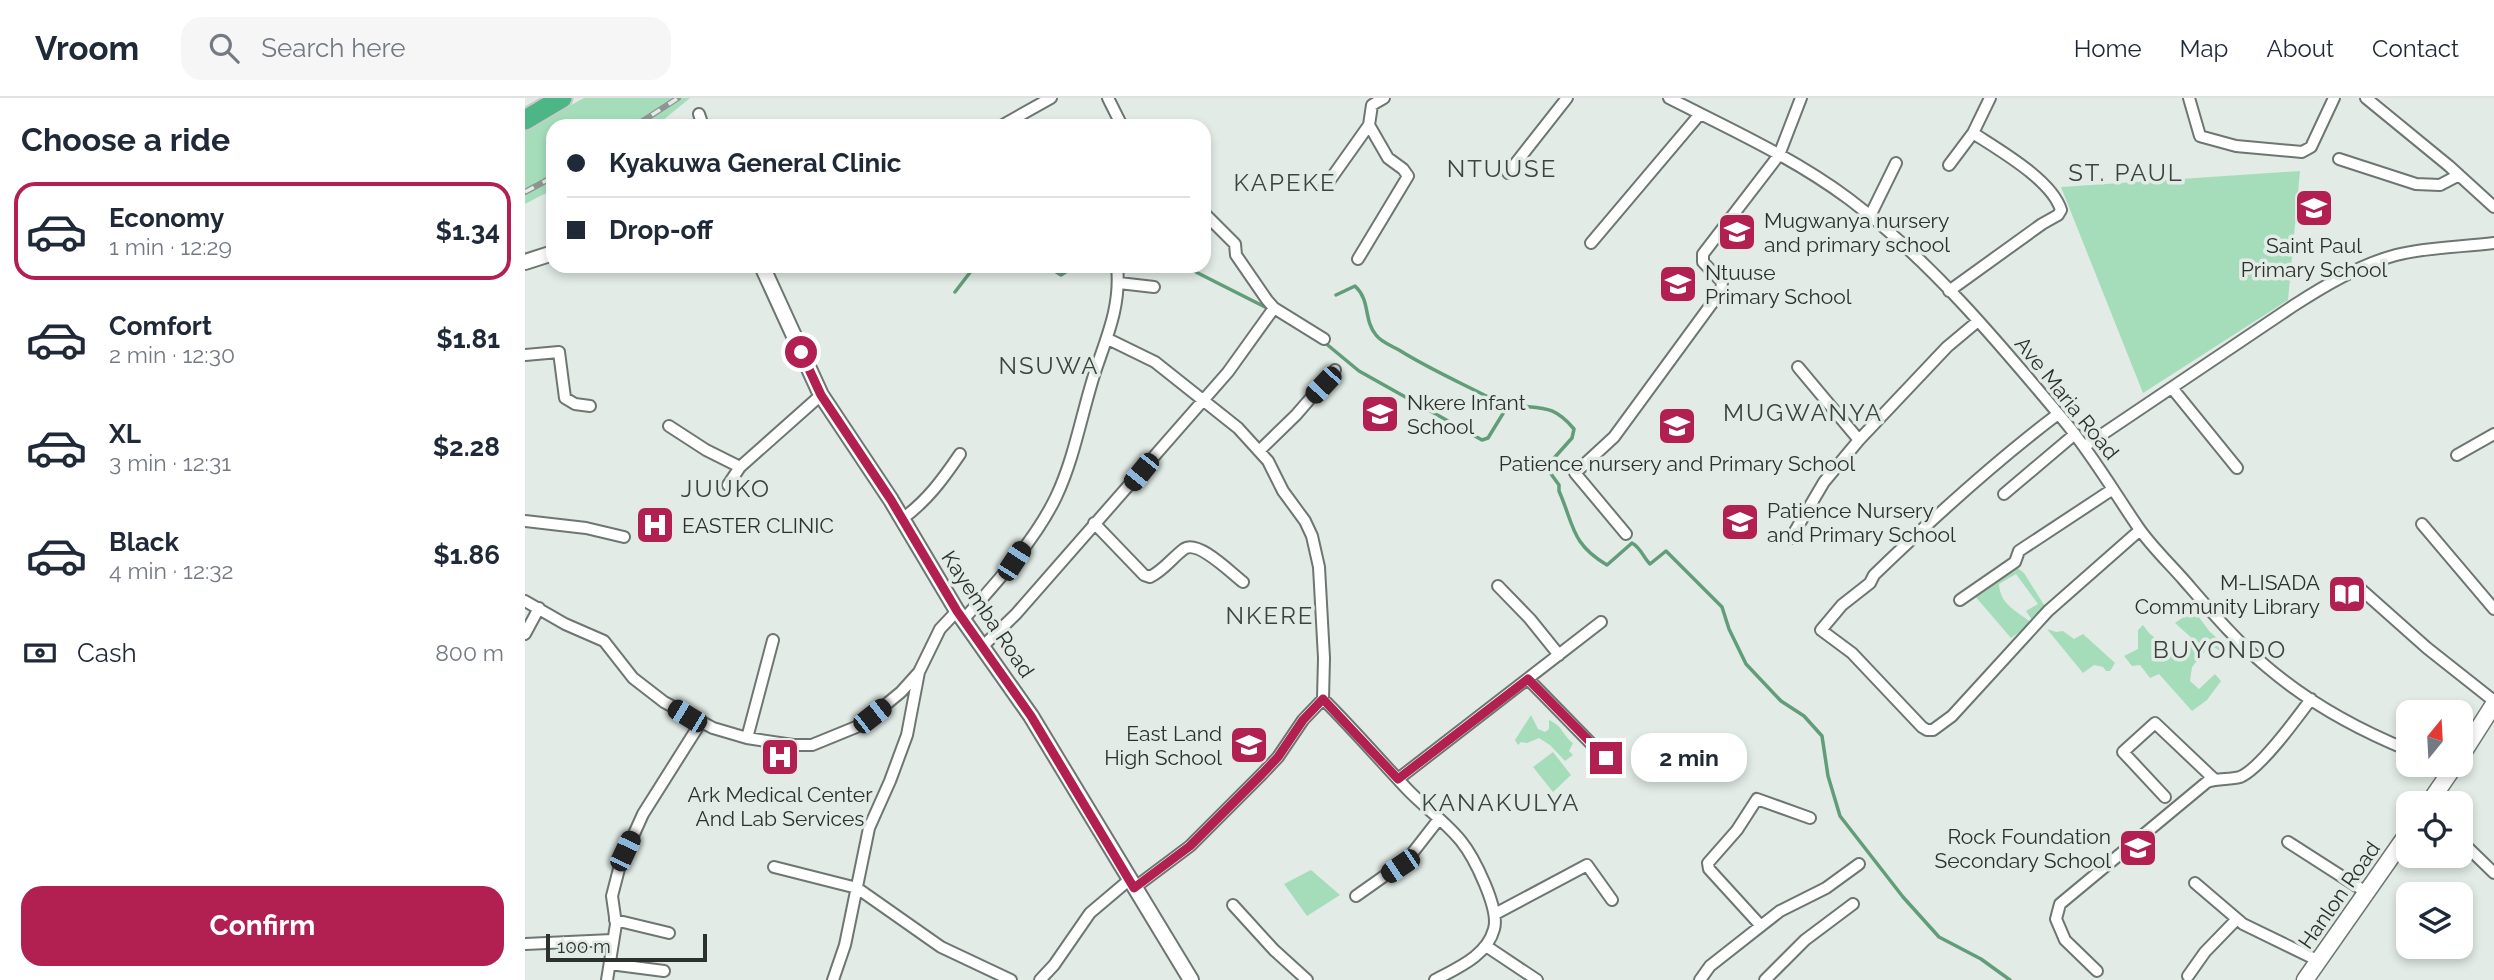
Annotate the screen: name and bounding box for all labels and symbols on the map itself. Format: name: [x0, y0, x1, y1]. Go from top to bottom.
district label: NTUUSE: [1447, 154, 1557, 183]
district label: ST. PAUL: [2068, 158, 2184, 187]
district label: KAPEKE: [1233, 168, 1337, 197]
school or university icon: Saint Paul Primary School: [2293, 187, 2335, 229]
place label: Mugwanya nursery and primary school: [1764, 208, 1950, 257]
school or university icon: Mugwanya nursery and primary school: [1716, 211, 1758, 253]
place label: Saint Paul Primary School: [2241, 233, 2388, 282]
place label: Ntuuse Primary School: [1705, 260, 1852, 309]
school or university icon: Ntuuse Primary School: [1657, 263, 1699, 305]
street label: Ave Maria Road: [2010, 332, 2124, 464]
route start: [785, 336, 817, 368]
district label: NSUWA: [998, 351, 1100, 380]
car: [1301, 362, 1346, 408]
place label: Nkere Infant School: [1407, 390, 1526, 439]
school or university icon: Nkere Infant School: [1359, 393, 1401, 435]
district label: MUGWANYA: [1723, 398, 1883, 427]
school or university icon: Patience nursery and Primary School: [1656, 405, 1698, 447]
car: [1120, 449, 1163, 495]
place label: Patience nursery and Primary School: [1499, 451, 1855, 476]
district label: JUUKO: [681, 474, 771, 503]
place label: Patience Nursery and Primary School: [1767, 498, 1956, 547]
school or university icon: Patience Nursery and Primary School: [1719, 501, 1761, 543]
hospital icon: EASTER CLINIC: [634, 504, 676, 546]
place label: EASTER CLINIC: [682, 513, 834, 538]
car: [994, 538, 1035, 584]
street label: Kayemba Road: [936, 546, 1040, 682]
place label: M-LISADA Community Library: [2135, 570, 2320, 619]
library icon: M-LISADA Community Library: [2326, 573, 2368, 615]
district label: NKERE: [1226, 601, 1314, 630]
district label: BUYONDO: [2153, 635, 2287, 664]
car: [849, 695, 896, 737]
car: [664, 696, 711, 736]
north arrow: [2396, 700, 2473, 777]
place label: East Land High School: [1104, 721, 1222, 770]
school or university icon: East Land High School: [1228, 724, 1270, 766]
callout: 2 min: [1631, 734, 1746, 782]
hospital icon: Ark Medical Center And Lab Services: [759, 736, 801, 778]
route end: [1590, 742, 1622, 774]
place label: Ark Medical Center And Lab Services: [687, 782, 873, 831]
district label: KANAKULYA: [1421, 788, 1581, 817]
place label: Rock Foundation Secondary School: [1934, 824, 2111, 873]
school or university icon: Rock Foundation Secondary School: [2117, 827, 2159, 869]
car: [607, 828, 644, 874]
street label: Hanlon Road: [2293, 837, 2385, 953]
car: [1377, 846, 1424, 886]
scale bar: [546, 931, 707, 963]

